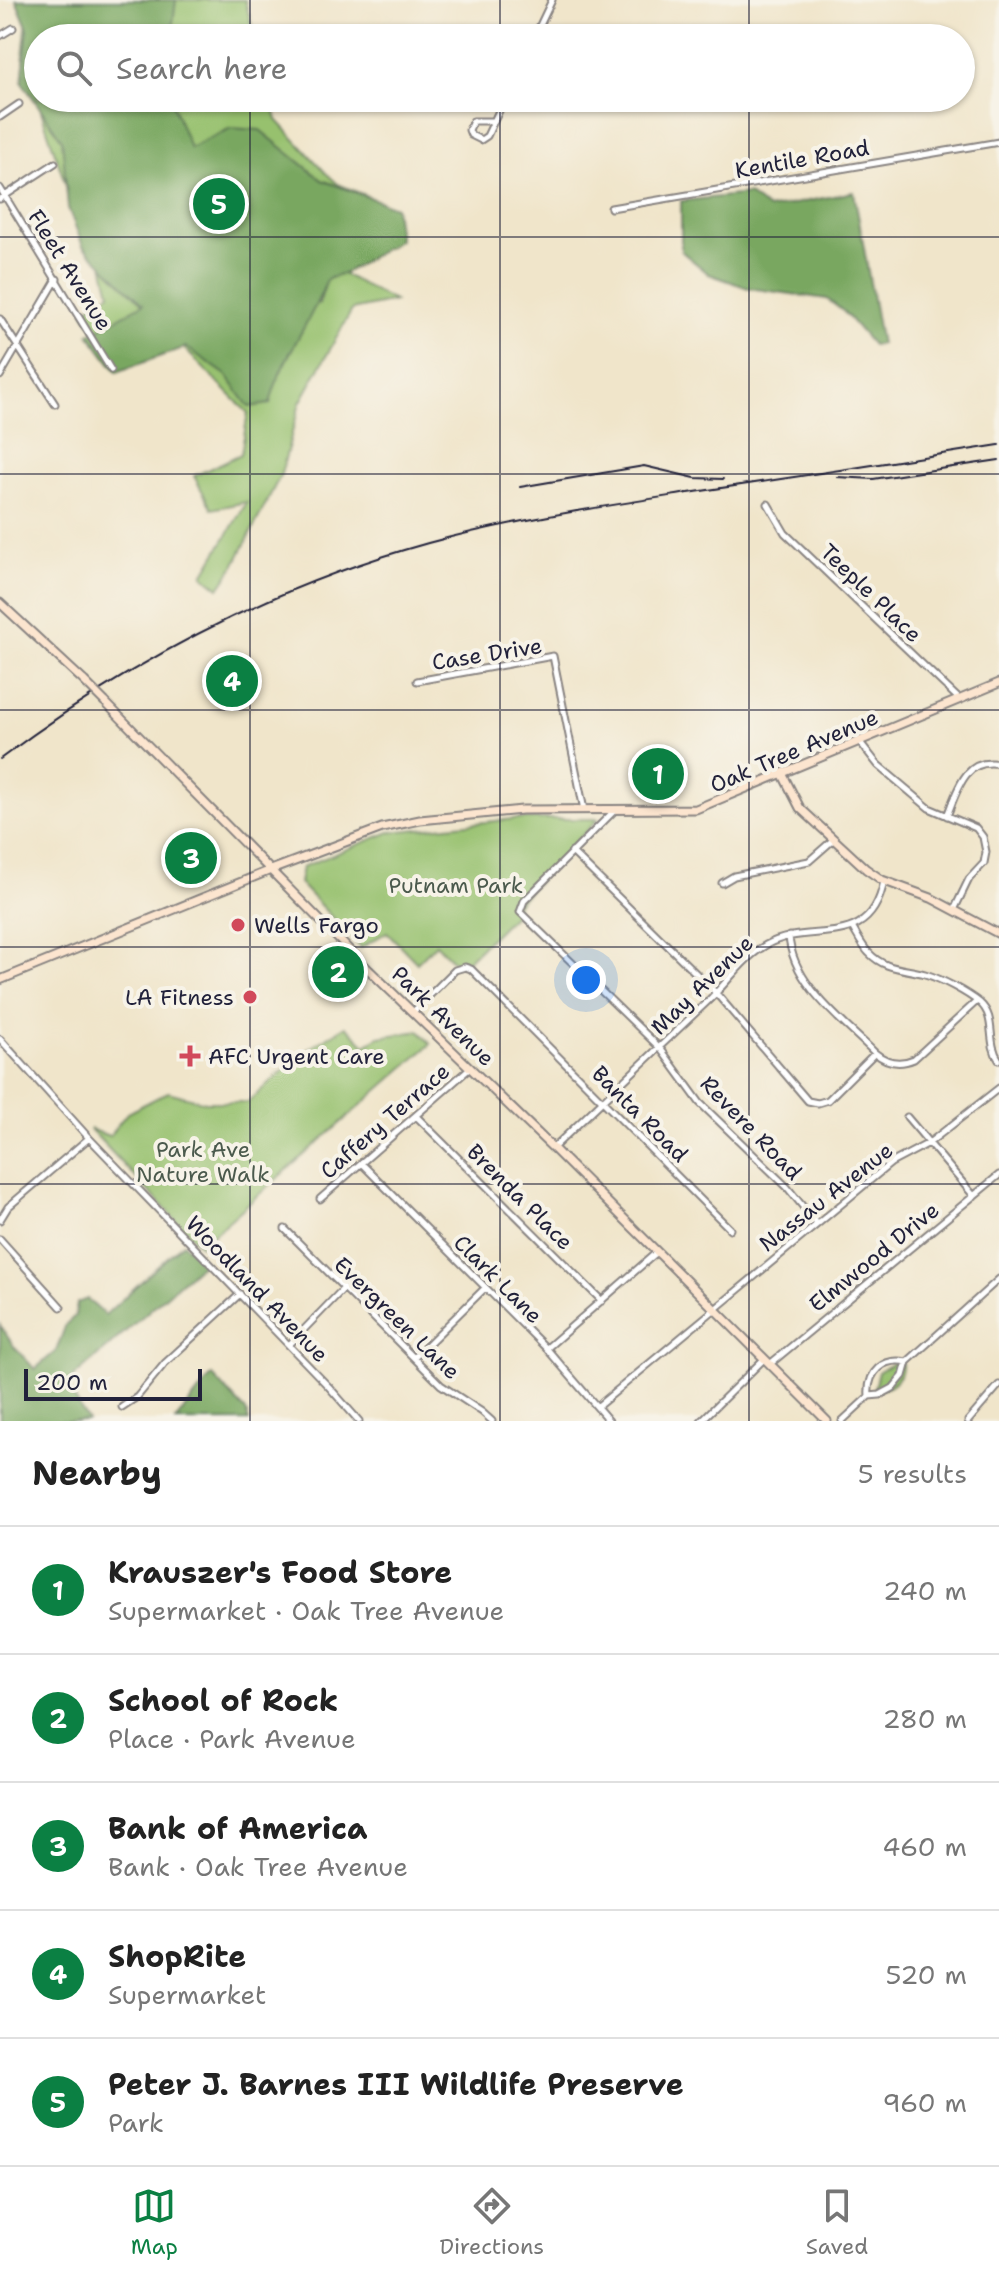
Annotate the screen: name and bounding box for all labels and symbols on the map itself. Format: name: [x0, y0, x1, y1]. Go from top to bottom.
street label: Kentile Road: [733, 133, 871, 185]
pin: 5: [193, 174, 245, 234]
street label: Fleet Avenue: [21, 204, 119, 336]
street label: Teeple Place: [814, 537, 928, 649]
street label: Case Drive: [430, 631, 544, 677]
pin: 4: [206, 651, 258, 711]
street label: Oak Tree Avenue: [705, 702, 883, 800]
pin: 1: [632, 744, 684, 804]
pin: 3: [165, 828, 217, 888]
park label: Putnam Park: [389, 871, 524, 900]
place label: Wells Fargo: [254, 911, 379, 940]
marker: Wells Fargo: [229, 916, 247, 934]
street label: May Avenue: [644, 929, 760, 1041]
pin: 2: [312, 942, 364, 1002]
street label: Park Avenue: [385, 960, 501, 1072]
your location: [566, 960, 606, 1000]
place label: LA Fitness: [125, 983, 234, 1012]
marker: LA Fitness: [241, 988, 259, 1006]
place label: AFC Urgent Care: [208, 1042, 385, 1071]
marker: AFC Urgent Care: [179, 1045, 201, 1067]
street label: Caffery Terrace: [314, 1057, 456, 1185]
street label: Banta Road: [585, 1059, 695, 1169]
street label: Revere Road: [694, 1070, 808, 1186]
park label: Park Ave Nature Walk: [136, 1135, 270, 1189]
street label: Nassau Avenue: [753, 1136, 899, 1258]
street label: Brenda Place: [461, 1138, 579, 1256]
street label: Elmwood Drive: [803, 1195, 945, 1319]
street label: Woodland Avenue: [179, 1209, 335, 1369]
street label: Clark Lane: [447, 1228, 549, 1330]
street label: Evergreen Lane: [328, 1250, 466, 1386]
scale bar: [24, 1365, 202, 1401]

